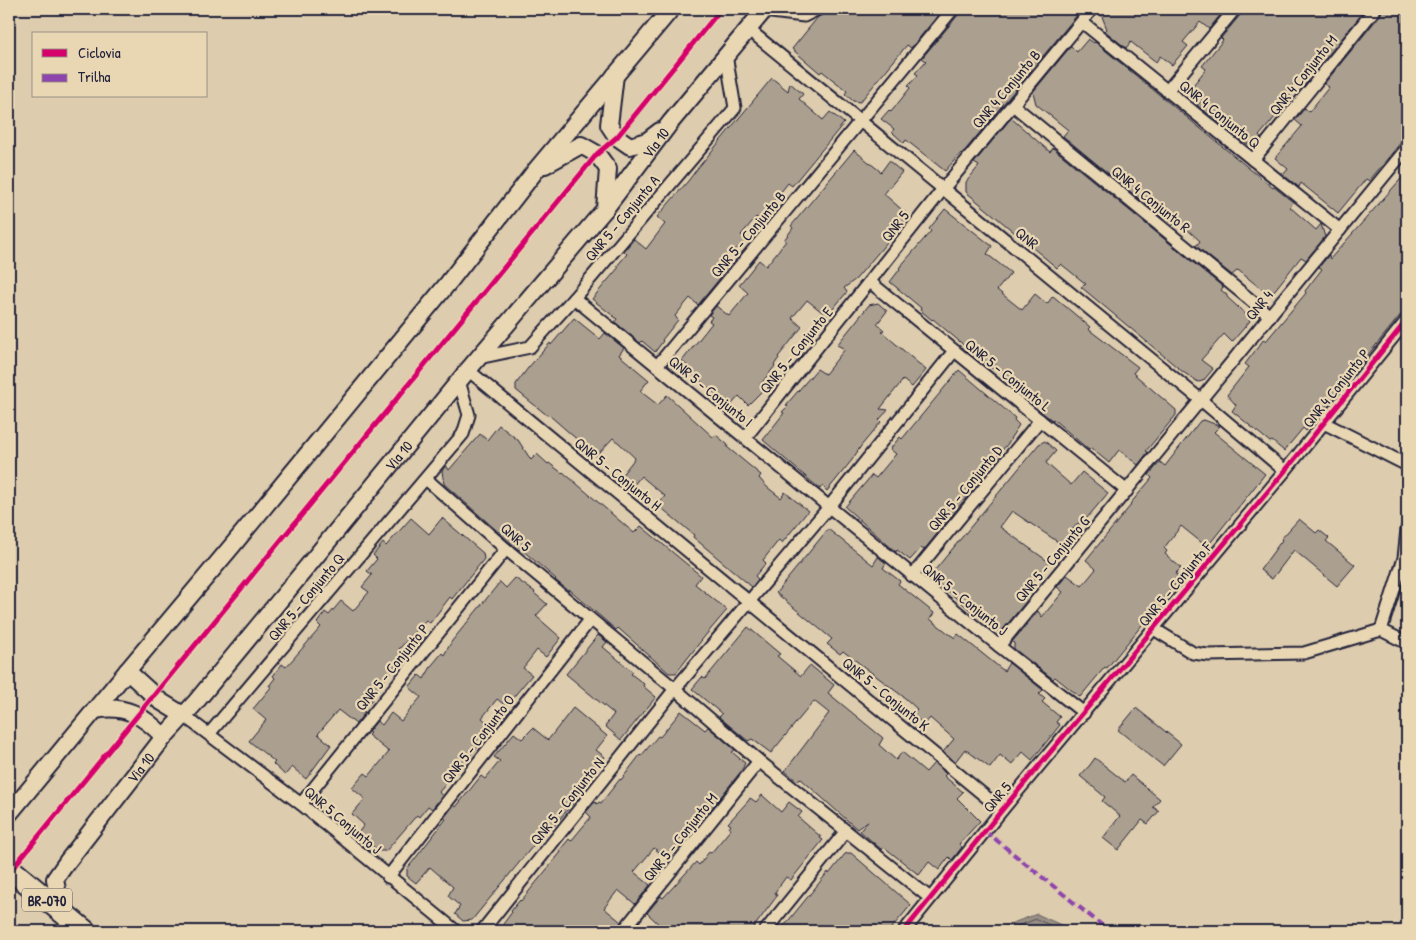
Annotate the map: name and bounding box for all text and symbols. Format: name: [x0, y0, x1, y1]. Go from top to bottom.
street label: QNR 4 Conjunto M: [1264, 30, 1342, 120]
legend: [32, 32, 208, 98]
text: Ciclovia: [78, 42, 121, 63]
street label: QNR 4 Conjunto B: [967, 45, 1045, 133]
text: Trilha: [78, 66, 110, 87]
street label: QNR 4 Conjunto Q: [1175, 75, 1265, 153]
street label: Via 10: [637, 123, 674, 162]
street label: QNR 4 Conjunto R: [1107, 161, 1195, 237]
street label: QNR 5 - Conjunto A: [580, 170, 665, 266]
street label: QNR 5 - Conjunto B: [706, 186, 790, 282]
street label: QNR 5: [876, 205, 914, 246]
street label: QNR: [1011, 222, 1043, 254]
street label: QNR 4: [1240, 285, 1278, 325]
street label: QNR 5 - Conjunto E: [754, 302, 838, 398]
street label: QNR 5 - Conjunto L: [961, 334, 1056, 416]
street label: QNR 4 Conjunto P: [1298, 344, 1374, 432]
street label: QNR 5 - Conjunto I: [664, 350, 758, 432]
street label: QNR 5 - Conjunto H: [570, 432, 666, 516]
street label: Via 10: [380, 436, 417, 475]
street label: QNR 5 - Conjunto D: [923, 440, 1008, 536]
street label: QNR 5 - Conjunto G: [1010, 511, 1095, 607]
street label: QNR 5: [496, 518, 536, 557]
street label: QNR 5 - Conjunto F: [1133, 537, 1217, 631]
street label: QNR 5 - Conjunto Q: [263, 548, 349, 646]
street label: QNR 5 - Conjunto J: [918, 558, 1013, 640]
street label: QNR 5 - Conjunto P: [350, 619, 434, 715]
street label: QNR 5 - Conjunto K: [838, 652, 934, 736]
street label: QNR 5 - Conjunto O: [437, 690, 519, 788]
street label: Via 10: [122, 748, 159, 787]
street label: QNR 5 - Conjunto N: [525, 753, 609, 849]
street label: QNR 5: [978, 777, 1017, 817]
street label: QNR 5 Conjunto J: [300, 781, 387, 859]
street label: QNR 5 - Conjunto M: [638, 788, 722, 886]
road number: BR-070: [22, 888, 72, 912]

